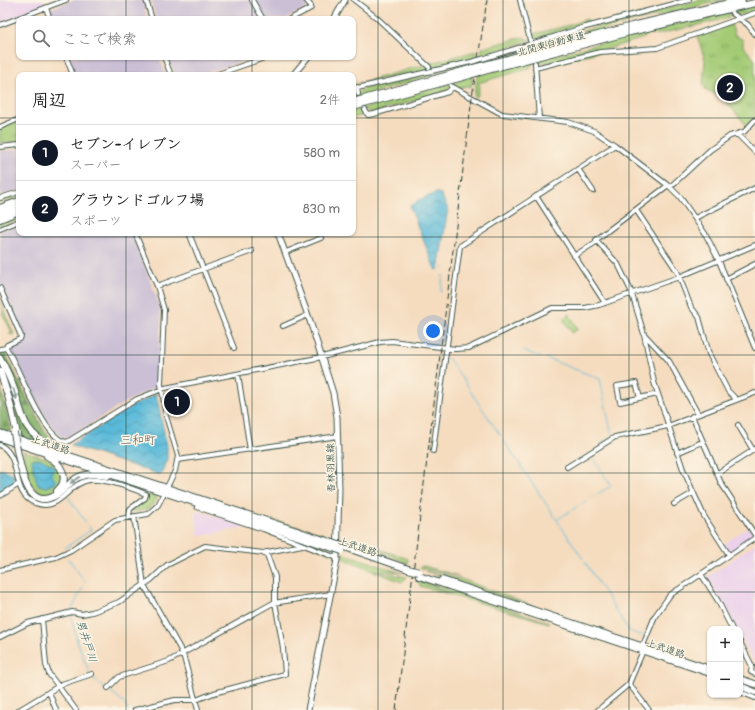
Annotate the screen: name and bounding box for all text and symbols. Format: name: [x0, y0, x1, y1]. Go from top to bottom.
search box: [16, 16, 356, 60]
icon: search: [30, 27, 52, 49]
street label: 北関東自動車道: [516, 29, 587, 59]
text: ここで検索: [62, 30, 137, 49]
pin: 2: [717, 73, 743, 103]
text: 周辺: [32, 90, 66, 111]
text: 2件: [320, 92, 340, 108]
text: セブン-イレブン: [70, 135, 181, 154]
text: 1: [42, 145, 48, 161]
text: 580 m: [303, 145, 340, 161]
text: スーパー: [70, 157, 121, 173]
text: グラウンドゴルフ場: [70, 191, 204, 210]
text: 2: [41, 201, 49, 217]
text: 830 m: [303, 201, 340, 217]
text: スポーツ: [70, 213, 122, 229]
your location: [423, 321, 443, 341]
pin: 1: [164, 387, 190, 417]
one-way arrow: [12, 388, 18, 400]
street label: 上武道路: [30, 433, 72, 457]
district label: 三和町: [120, 433, 156, 448]
street label: 香林羽黒線: [325, 443, 337, 493]
one-way arrow: [70, 476, 80, 484]
street label: 上武道路: [337, 535, 379, 559]
water label: 男井戸川: [74, 618, 100, 664]
map controls: [707, 626, 743, 698]
button: +: [707, 626, 743, 662]
street label: 上武道路: [645, 637, 687, 661]
button: −: [707, 662, 743, 698]

